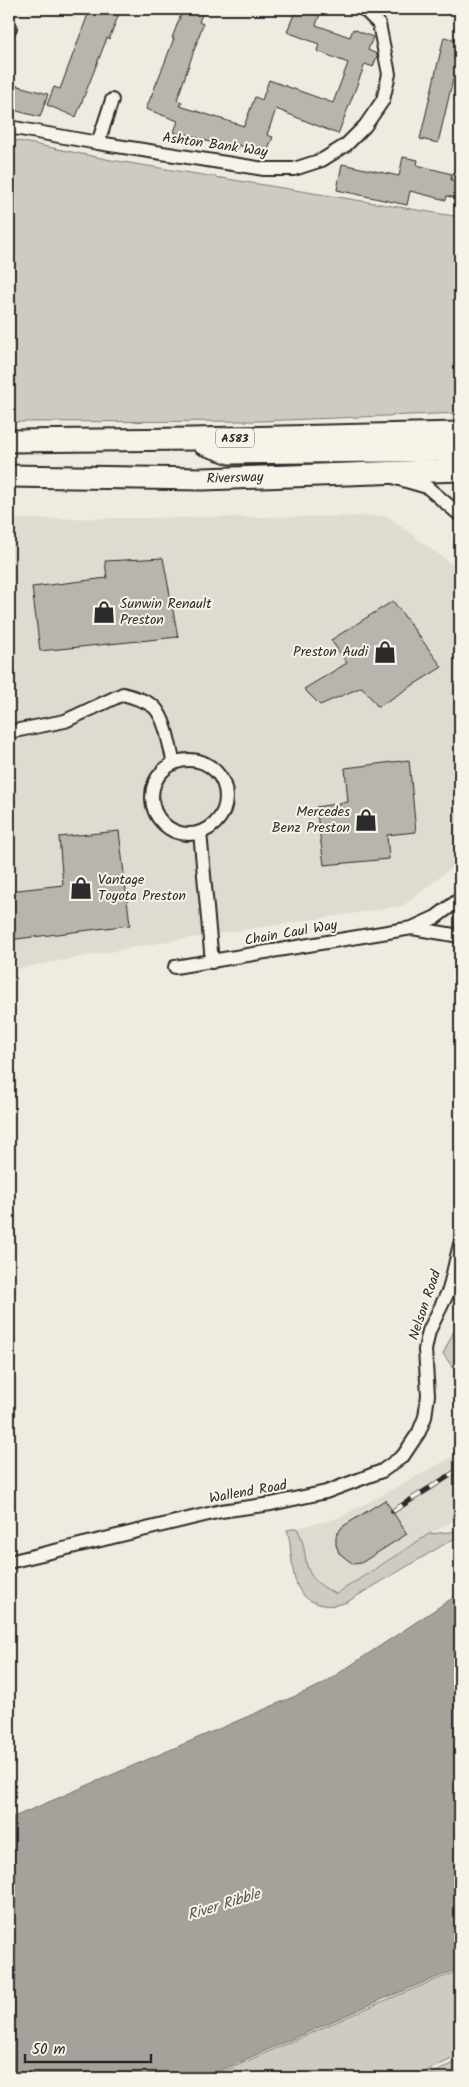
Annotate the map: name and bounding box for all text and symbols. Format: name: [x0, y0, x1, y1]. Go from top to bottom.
street label: Ashton Bank Way: [161, 127, 269, 163]
road number: A583: [216, 428, 254, 448]
street label: Riversway: [206, 466, 264, 490]
place label: Sunwin Renault Preston: [120, 593, 212, 631]
shop icon: Sunwin Renault Preston: [91, 599, 117, 625]
shop icon: Preston Audi: [372, 639, 398, 665]
place label: Preston Audi: [293, 641, 369, 663]
place label: Mercedes Benz Preston: [272, 801, 350, 839]
shop icon: Mercedes Benz Preston: [353, 807, 379, 833]
place label: Vantage Toyota Preston: [98, 869, 186, 907]
shop icon: Vantage Toyota Preston: [68, 875, 94, 901]
street label: Chain Caul Way: [243, 914, 339, 952]
street label: Nelson Road: [403, 1266, 448, 1343]
street label: Wallend Road: [207, 1474, 290, 1510]
water label: River Ribble: [185, 1882, 265, 1927]
scale bar: [25, 2032, 151, 2064]
text: 50 m: [32, 2038, 66, 2062]

